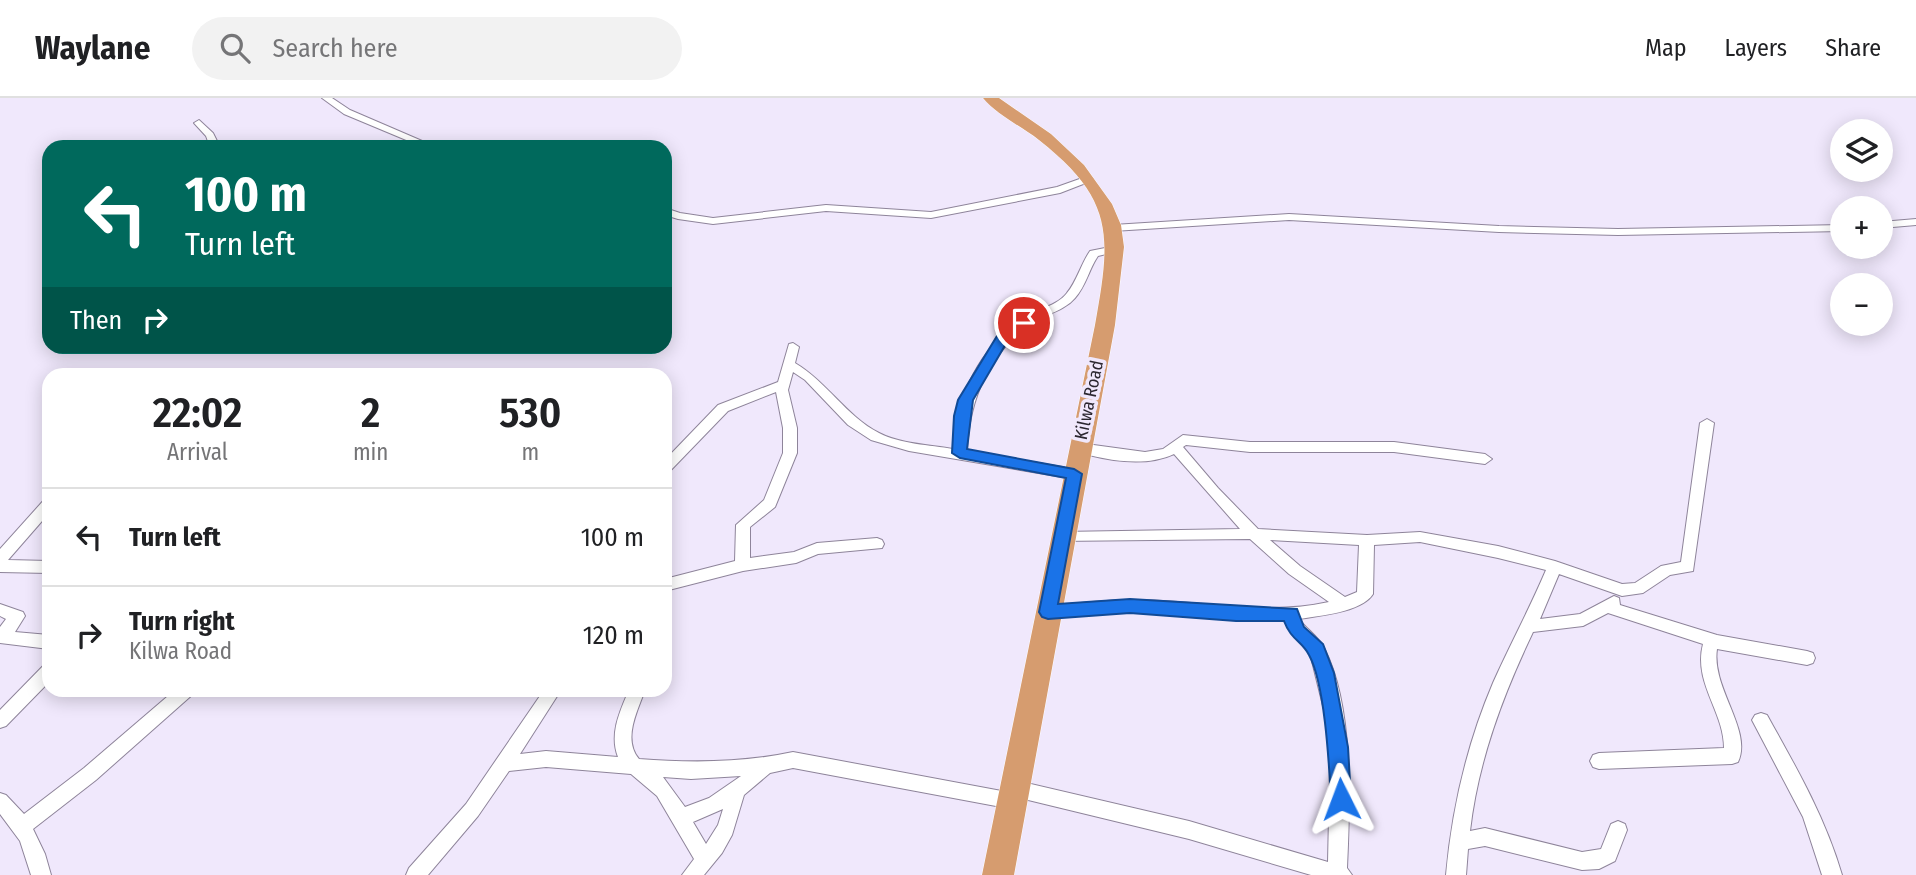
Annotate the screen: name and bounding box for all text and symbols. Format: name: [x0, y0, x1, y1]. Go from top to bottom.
search box: [192, 17, 682, 80]
text: Waylane: [35, 28, 150, 68]
icon: search: [216, 29, 254, 67]
text: Search here: [272, 33, 398, 64]
text: Map: [1645, 34, 1687, 62]
text: Layers: [1725, 34, 1787, 62]
text: Share: [1825, 34, 1881, 62]
map controls: [1830, 119, 1893, 336]
button: layers: [1830, 119, 1893, 182]
text: 100 m: [185, 165, 307, 224]
icon: left: [70, 168, 161, 259]
button: +: [1830, 196, 1893, 259]
text: Turn left: [185, 225, 295, 263]
button: −: [1830, 273, 1893, 336]
pin: [994, 293, 1054, 353]
icon: right: [136, 301, 174, 339]
icon: arrive: [1005, 304, 1043, 342]
text: Then: [70, 305, 122, 336]
street label: Kilwa Road: [1070, 358, 1108, 442]
text: 22:02: [153, 388, 242, 438]
text: 2: [361, 388, 380, 438]
text: 530: [499, 388, 561, 438]
text: Arrival: [167, 438, 228, 466]
text: min: [353, 438, 389, 466]
text: m: [521, 438, 539, 466]
icon: left: [70, 518, 108, 556]
text: Turn left: [129, 522, 221, 553]
text: 100 m: [581, 522, 644, 553]
text: Turn right: [129, 606, 235, 637]
icon: right: [70, 616, 108, 654]
text: 120 m: [583, 620, 644, 651]
text: Kilwa Road: [129, 637, 232, 665]
position arrow: [1304, 762, 1378, 836]

